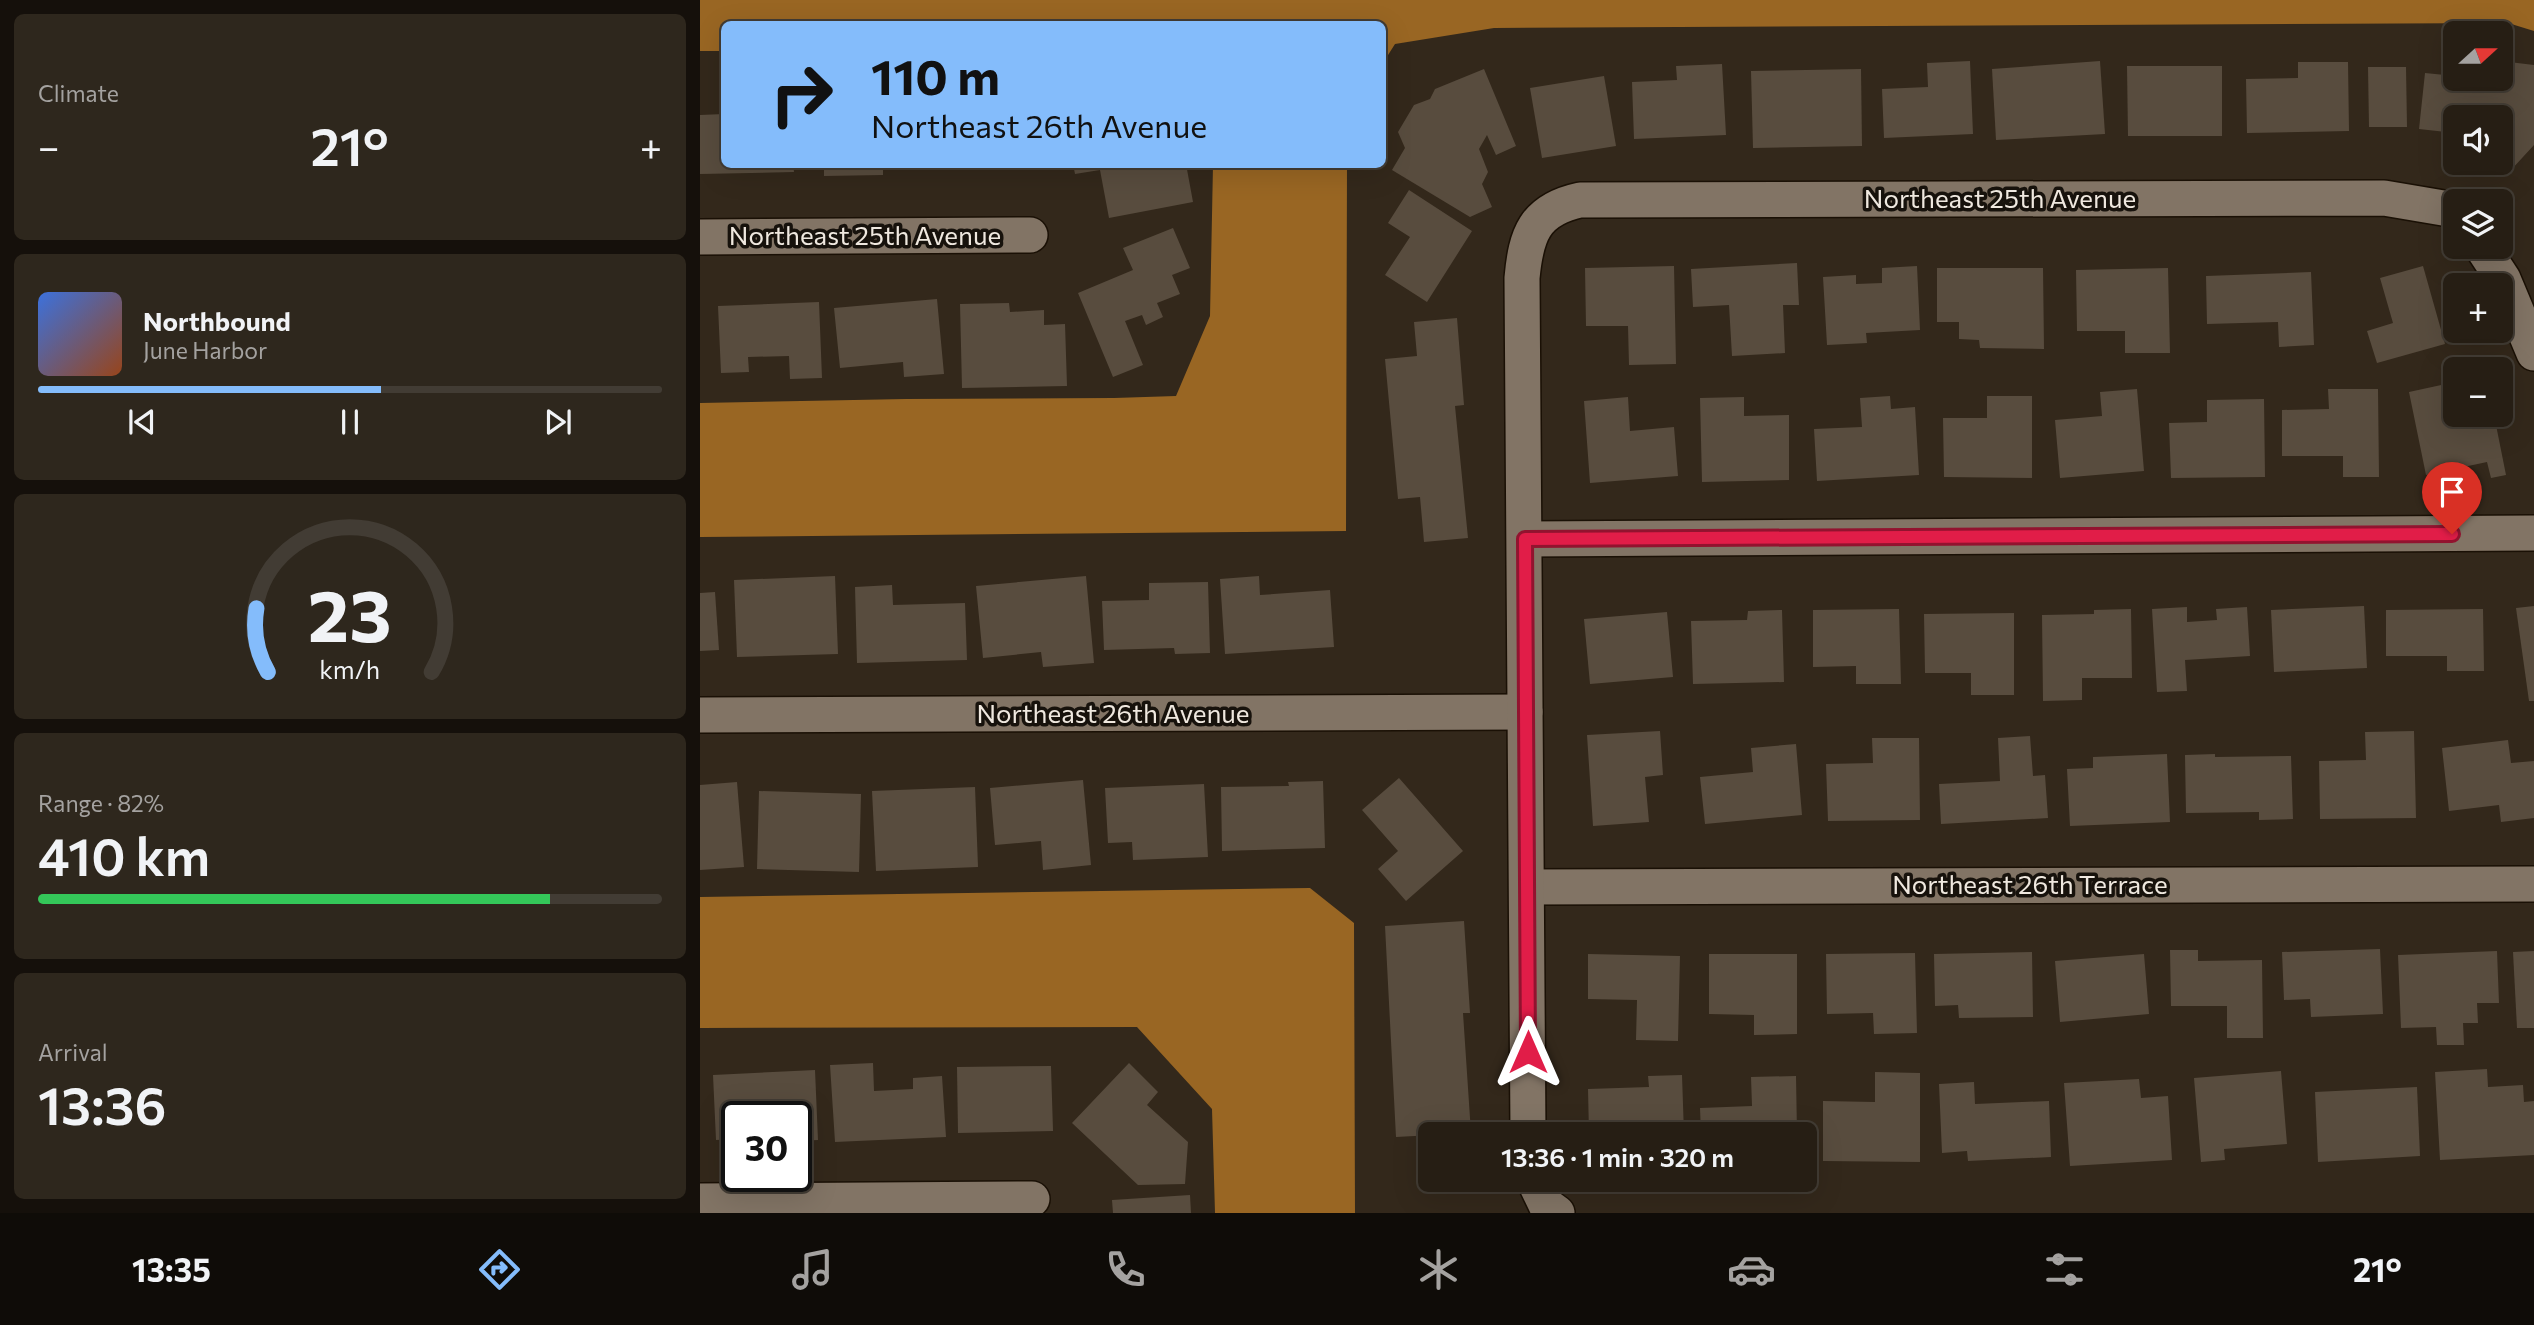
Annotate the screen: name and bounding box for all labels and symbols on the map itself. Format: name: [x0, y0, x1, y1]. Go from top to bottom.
north arrow: [2443, 21, 2513, 91]
street label: Northeast 25th Avenue: [1864, 182, 2136, 213]
street label: Northeast 25th Avenue: [729, 219, 1001, 250]
pin: [2422, 462, 2482, 534]
street label: Northeast 26th Avenue: [976, 697, 1250, 728]
street label: Northeast 26th Terrace: [1892, 868, 2168, 899]
position arrow: [1491, 1015, 1565, 1089]
speed limit sign: 30: [721, 1101, 812, 1192]

